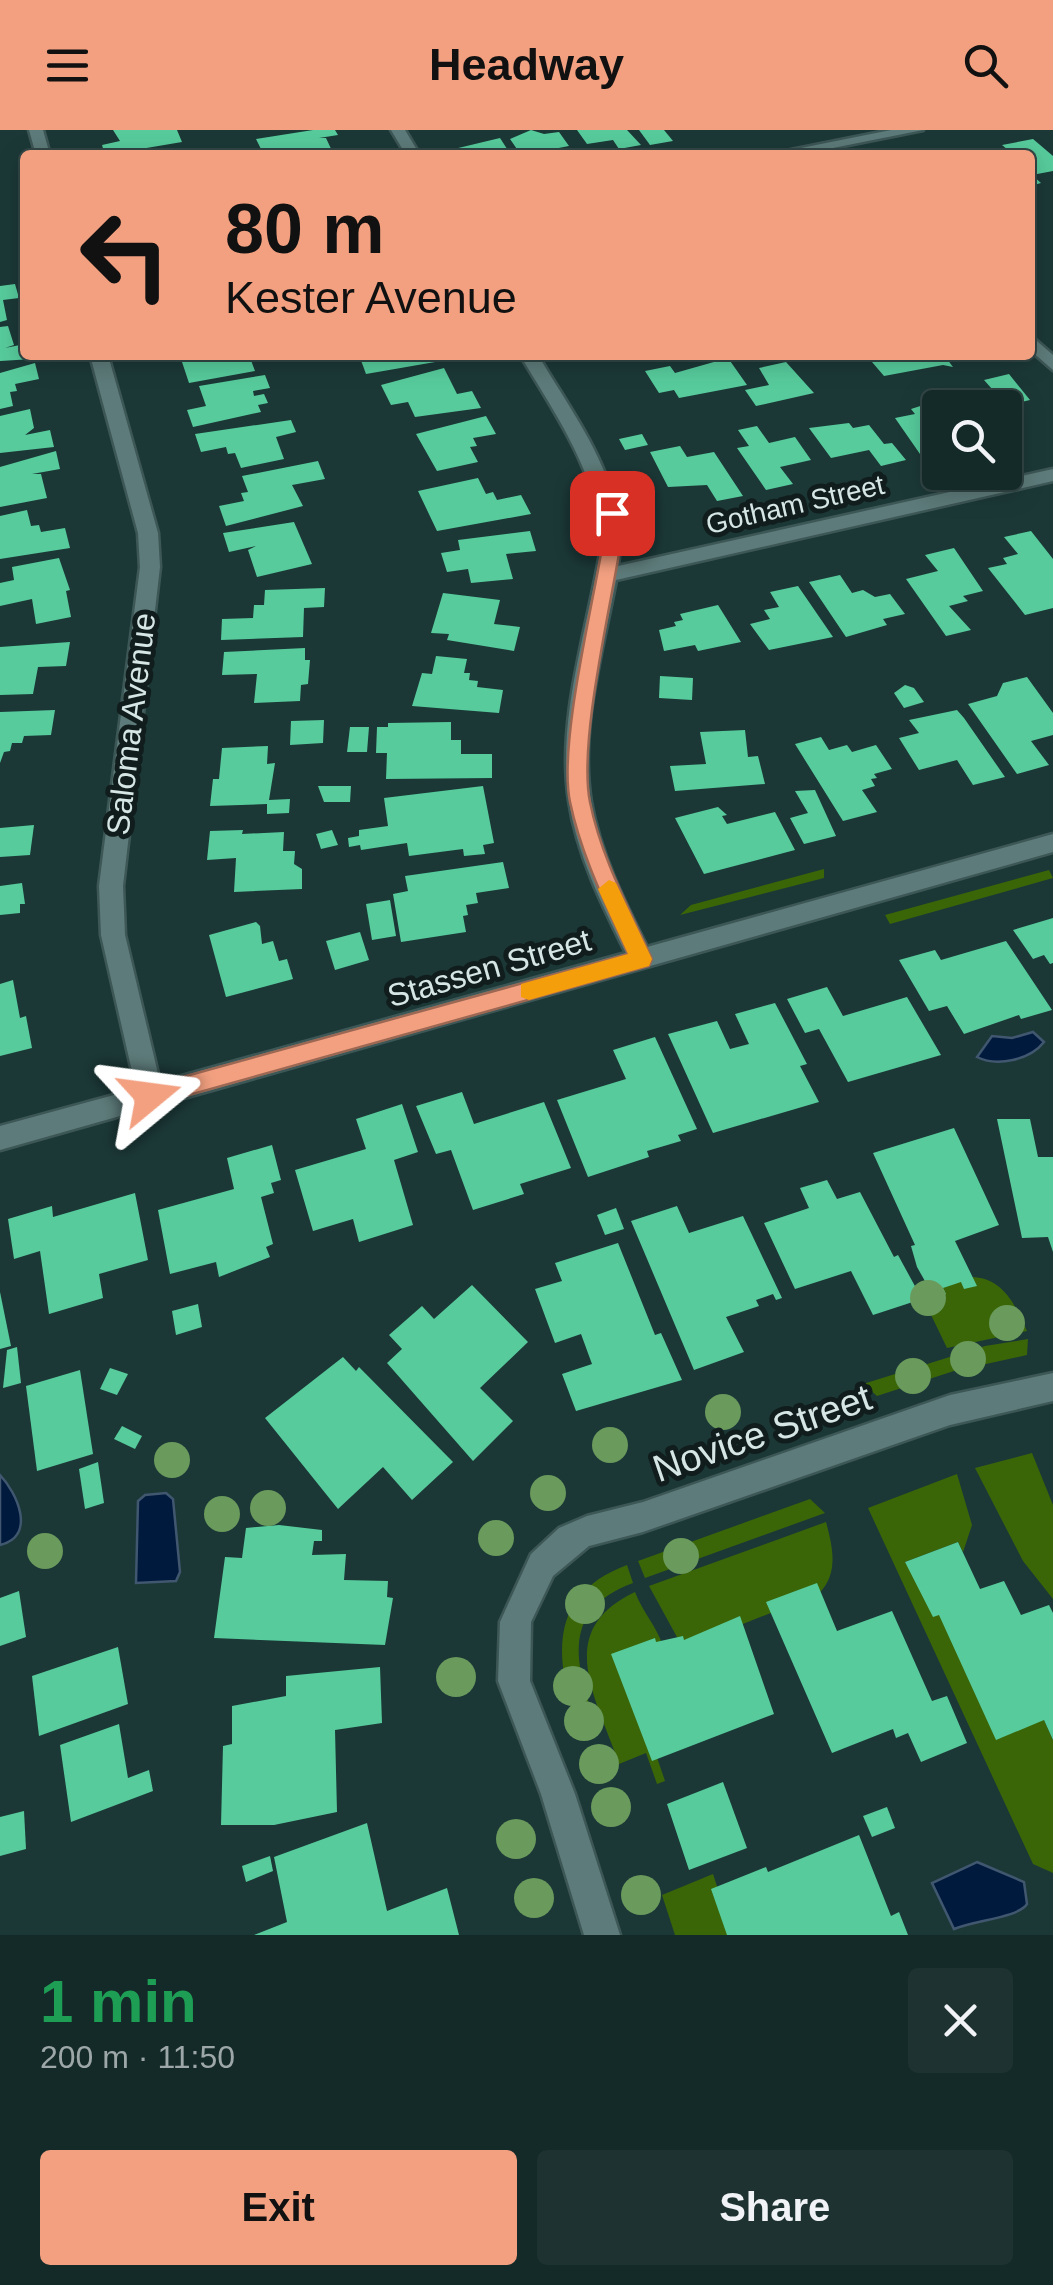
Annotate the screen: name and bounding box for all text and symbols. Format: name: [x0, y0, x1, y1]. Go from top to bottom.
icon: menu: [40, 38, 95, 93]
icon: search: [958, 38, 1013, 93]
text: Headway: [429, 39, 624, 90]
icon: left: [60, 190, 190, 320]
text: 80 m: [225, 190, 385, 268]
text: Kester Avenue: [225, 272, 517, 323]
map controls: [922, 390, 1022, 490]
button: search: [922, 390, 1022, 490]
street label: Gotham Street: [703, 469, 888, 540]
pin: [570, 471, 655, 556]
icon: arrive: [585, 486, 640, 541]
street label: Saloma Avenue: [100, 611, 162, 837]
street label: Stassen Street: [383, 922, 595, 1014]
position arrow: [98, 1044, 202, 1148]
street label: Novice Street: [647, 1376, 877, 1490]
text: 1 min: [40, 1968, 197, 2035]
button: close: [908, 1968, 1013, 2073]
text: 200 m · 11:50: [40, 2039, 235, 2075]
button: Exit: [40, 2150, 517, 2265]
button: Share: [537, 2150, 1013, 2265]

